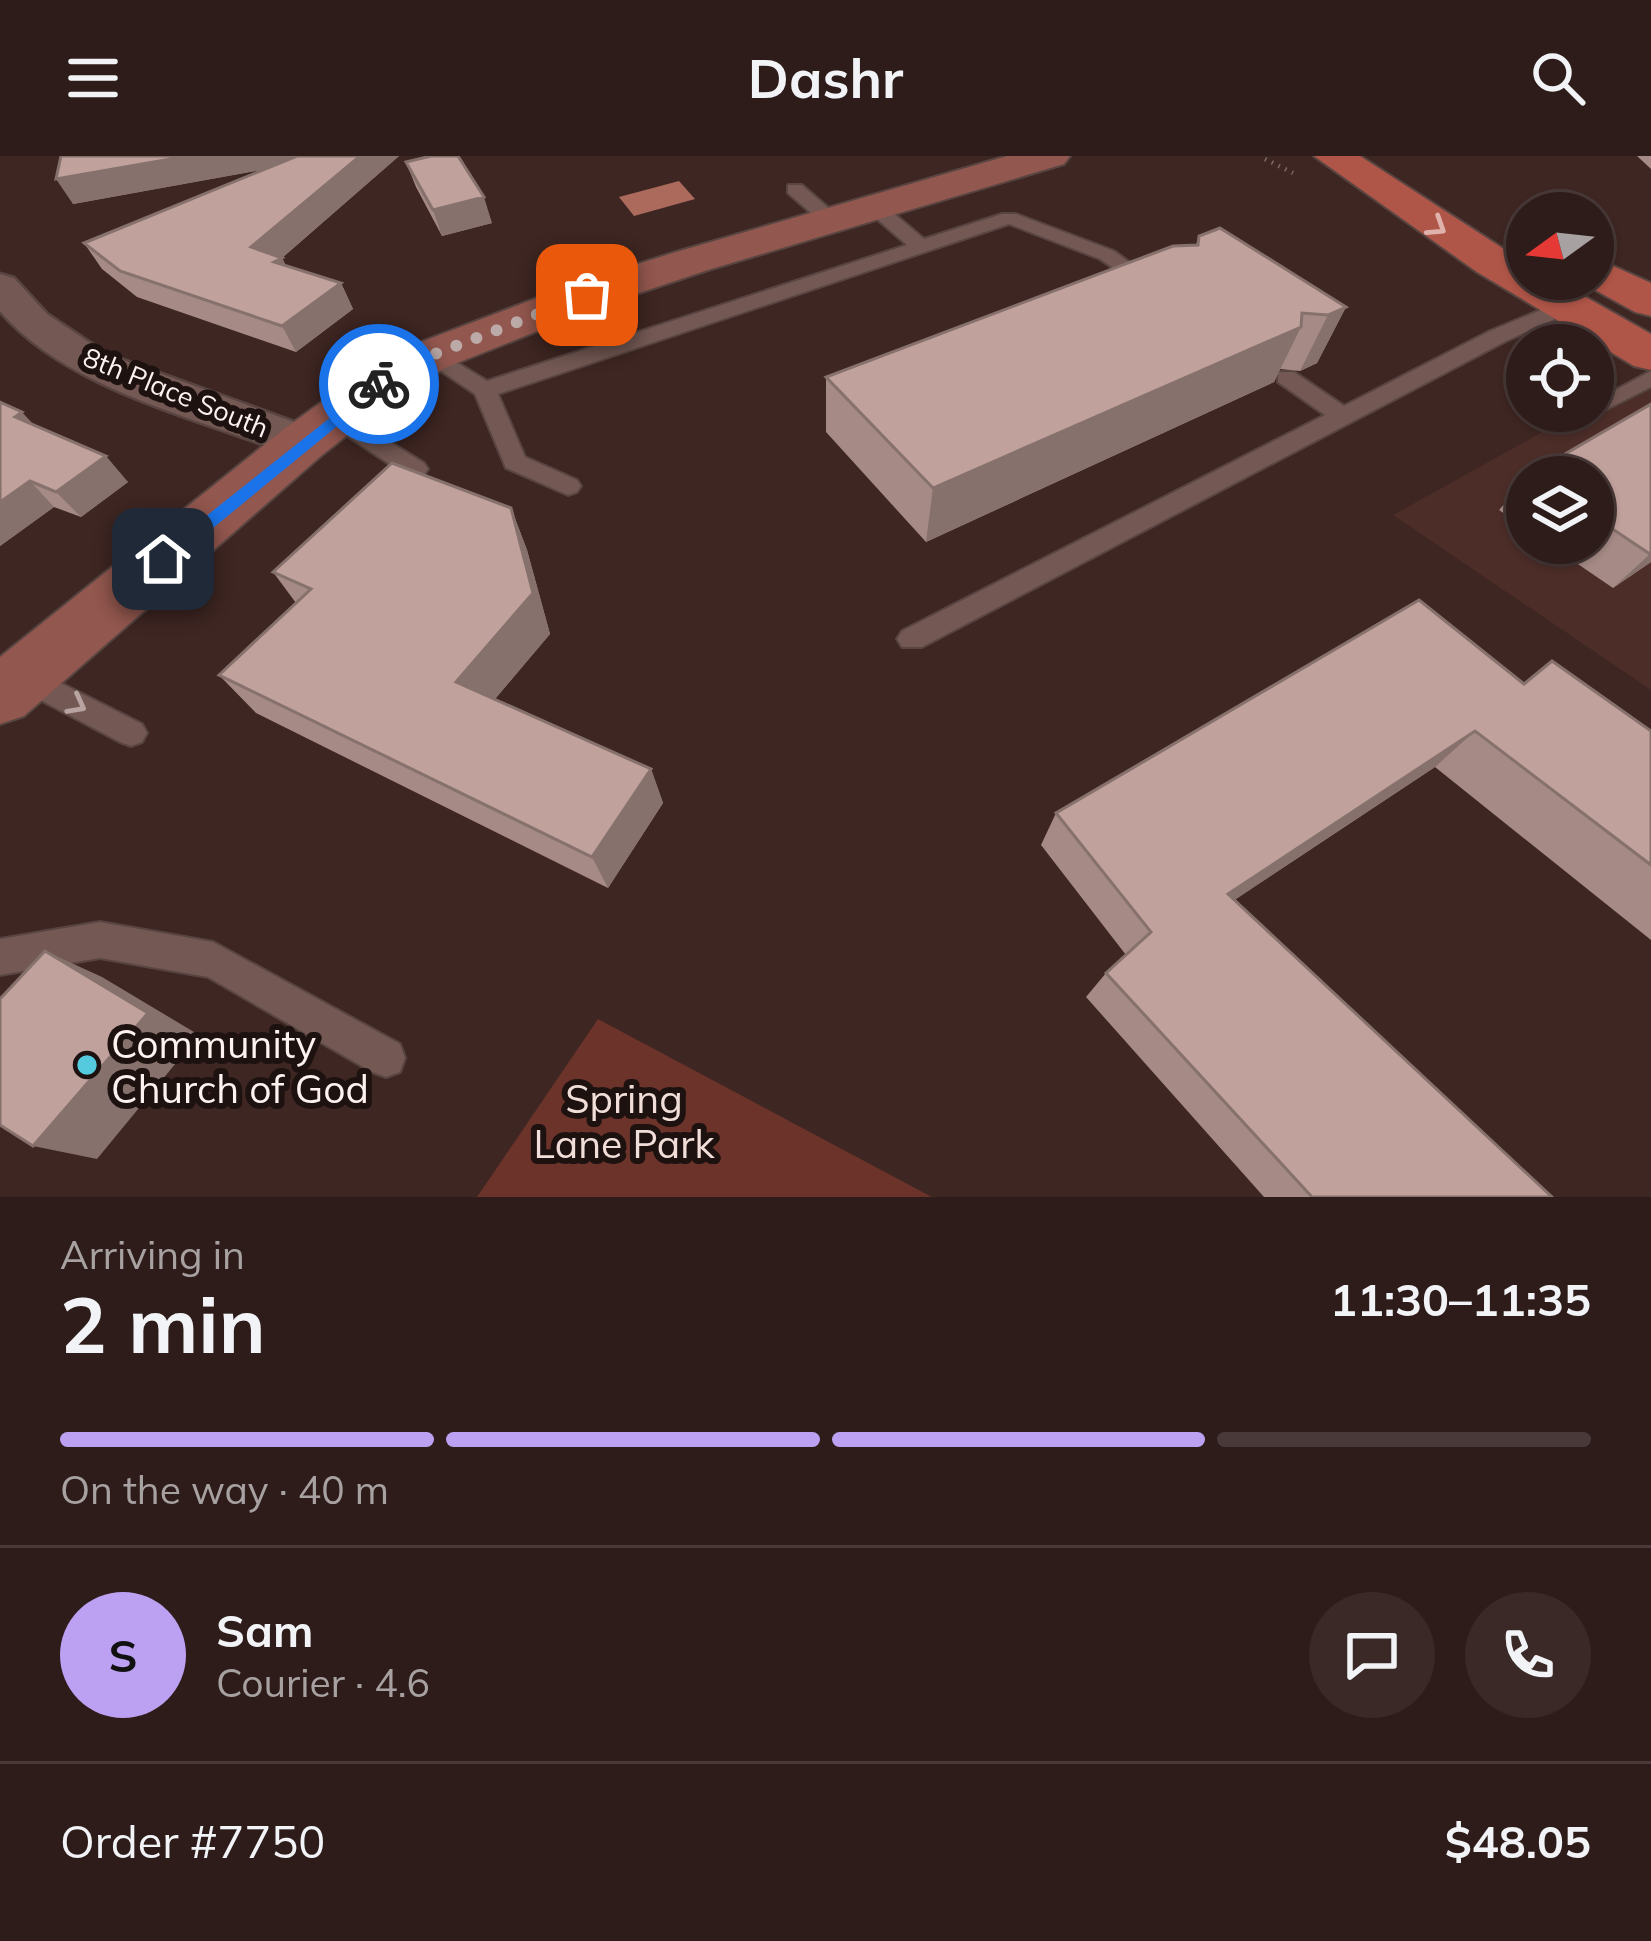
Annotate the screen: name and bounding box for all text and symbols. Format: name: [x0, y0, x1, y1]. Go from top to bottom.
text: Dashr: [748, 44, 903, 112]
icon: menu: [60, 45, 126, 111]
icon: search: [1525, 45, 1591, 111]
north arrow: [1506, 192, 1614, 300]
map controls: [1506, 192, 1614, 564]
one-way arrow: [1424, 213, 1446, 235]
pin: [536, 244, 638, 346]
icon: bag: [554, 262, 620, 328]
courier: [319, 324, 439, 444]
button: locate: [1506, 324, 1614, 432]
street label: 8th Place South: [78, 339, 274, 445]
icon: bike: [346, 351, 412, 417]
button: layers: [1506, 456, 1614, 564]
pin: [112, 508, 214, 610]
icon: home: [130, 526, 196, 592]
one-way arrow: [65, 691, 86, 714]
place label: Community Church of God: [111, 1019, 369, 1113]
marker: Community Church of God: [74, 1052, 100, 1078]
park label: Spring Lane Park: [534, 1074, 715, 1168]
text: Arriving in: [60, 1230, 245, 1279]
text: 11:30–11:35: [1330, 1271, 1591, 1327]
text: 2 min: [60, 1275, 266, 1373]
text: On the way · 40 m: [60, 1465, 389, 1514]
button: chat: [1309, 1592, 1435, 1718]
button: phone: [1465, 1592, 1591, 1718]
text: Sam: [216, 1602, 313, 1658]
text: S: [108, 1627, 138, 1683]
text: Courier · 4.6: [216, 1658, 430, 1707]
text: Order #7750: [60, 1813, 325, 1869]
text: $48.05: [1445, 1813, 1591, 1869]

